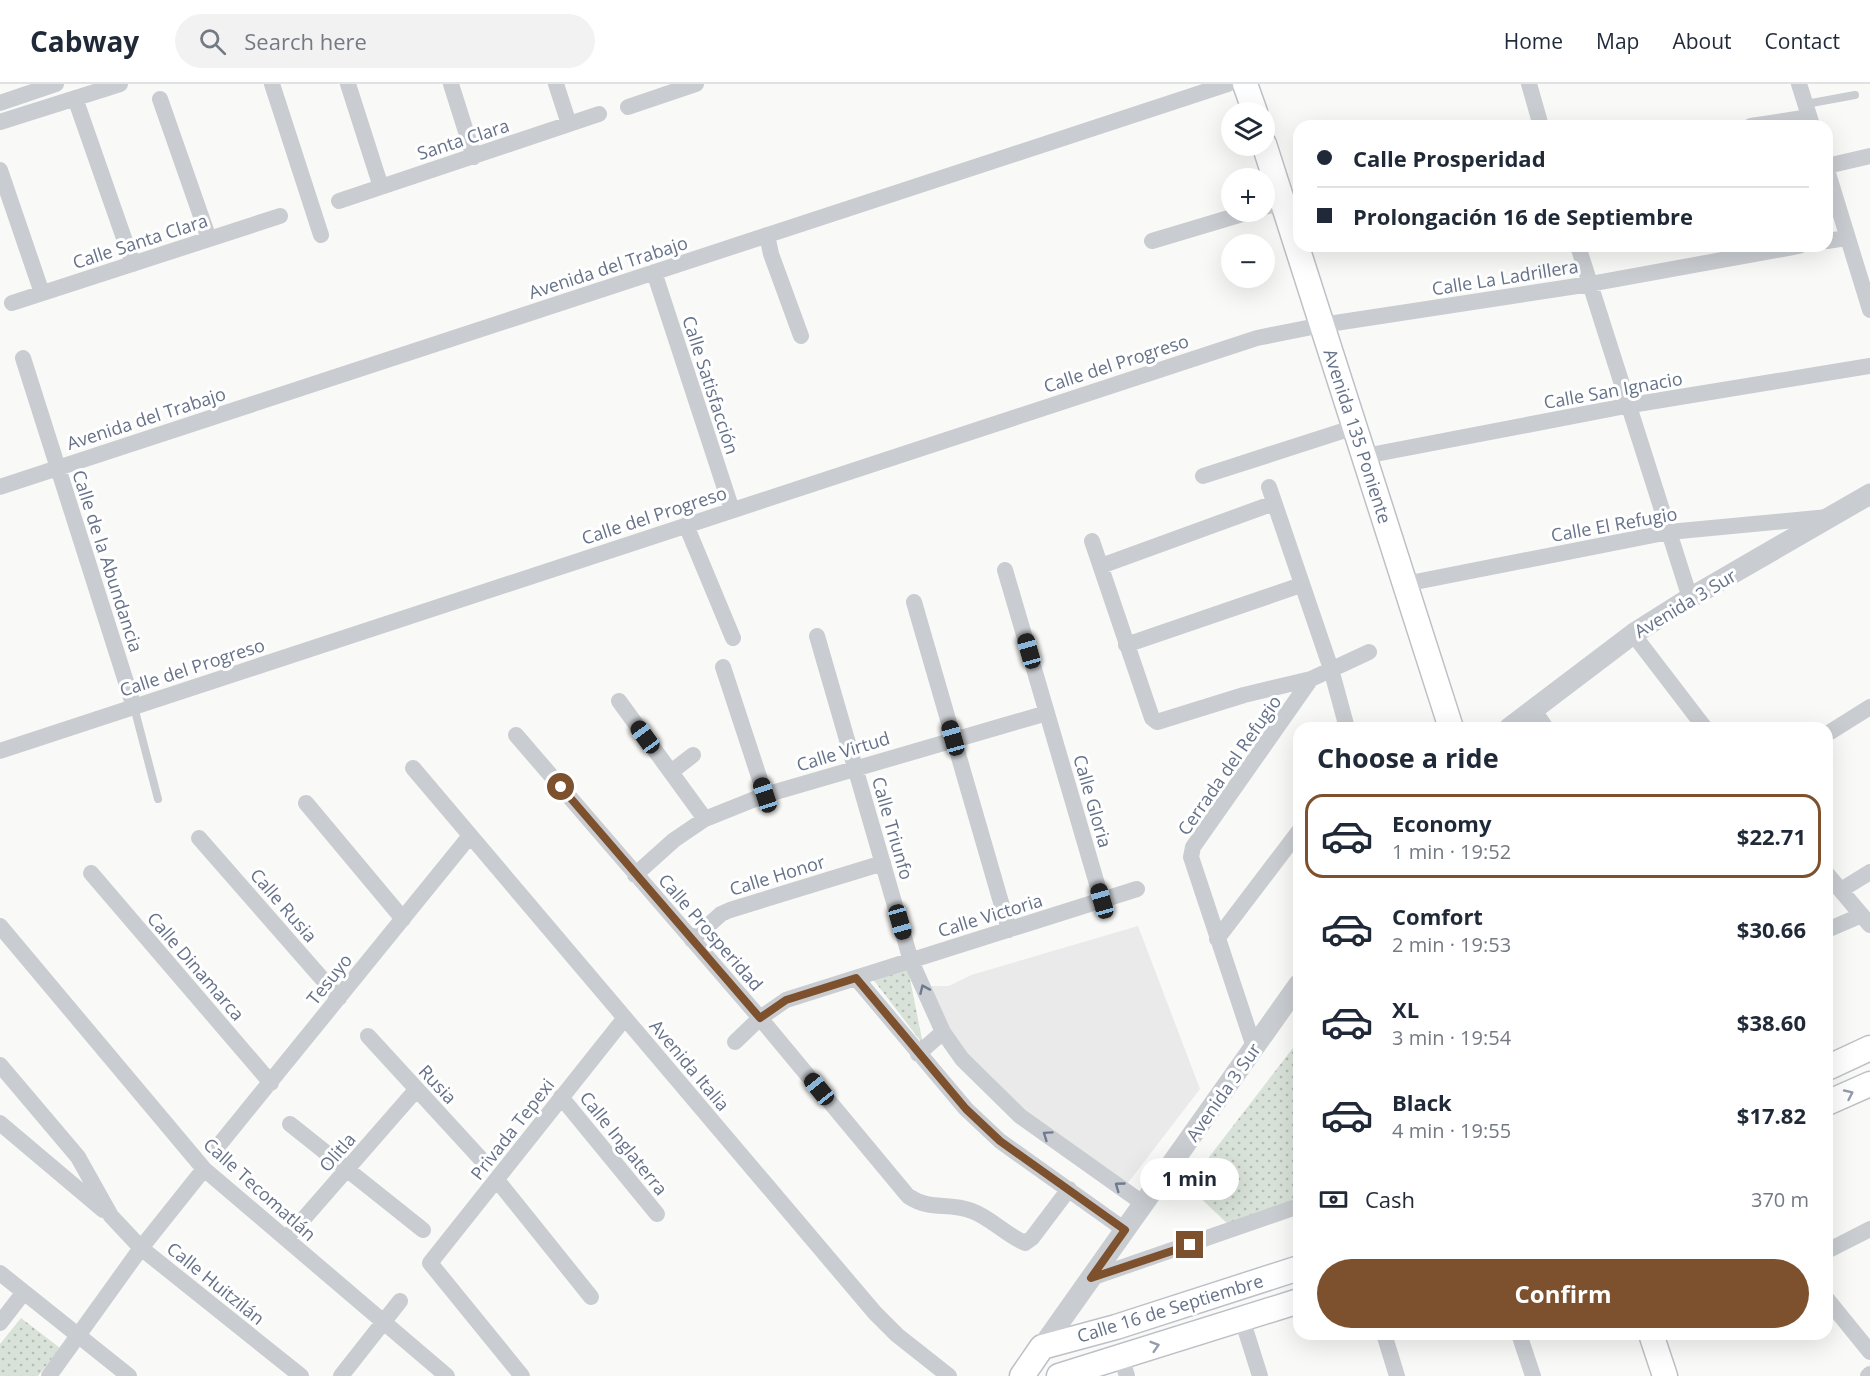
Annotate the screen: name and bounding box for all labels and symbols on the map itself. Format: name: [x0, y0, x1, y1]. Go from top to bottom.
street label: Santa Clara: [414, 113, 512, 165]
street label: Calle Santa Clara: [69, 208, 211, 274]
street label: Avenida del Trabajo: [525, 230, 691, 304]
street label: Calle La Ladrillera: [1430, 254, 1580, 300]
street label: Calle Satisfacción: [677, 313, 745, 457]
street label: Calle del Progreso: [1040, 328, 1192, 398]
street label: Avenida 135 Poniente: [1318, 346, 1398, 526]
street label: Calle San Ignacio: [1542, 366, 1684, 414]
street label: Avenida del Trabajo: [63, 381, 229, 455]
street label: Calle de la Abundancia: [67, 467, 149, 655]
street label: Calle del Progreso: [578, 480, 730, 550]
street label: Calle El Refugio: [1549, 501, 1679, 547]
street label: Avenida 3 Sur: [1630, 563, 1741, 643]
car: [1015, 631, 1043, 671]
street label: Calle del Progreso: [116, 632, 268, 702]
street label: Cerrada del Refugio: [1172, 690, 1286, 840]
car: [627, 717, 663, 757]
car: [939, 718, 967, 758]
street label: Calle Virtud: [793, 725, 893, 777]
street label: Calle Gloria: [1068, 752, 1118, 850]
route start: [547, 773, 574, 800]
street label: Calle Triunfo: [867, 774, 919, 882]
car: [751, 775, 779, 815]
street label: Calle Honor: [726, 849, 828, 901]
street label: Calle Rusia: [245, 863, 323, 947]
street label: Calle Prosperidad: [653, 868, 769, 996]
car: [1088, 881, 1116, 921]
street label: Calle Victoria: [935, 888, 1045, 942]
car: [886, 902, 914, 942]
street label: Calle Dinamarca: [142, 907, 250, 1025]
street label: Tesuyo: [301, 948, 357, 1010]
one-way arrow: [919, 984, 931, 995]
street label: Avenida Italia: [645, 1014, 735, 1116]
street label: Avenida 3 Sur: [1180, 1037, 1266, 1146]
street label: Rusia: [414, 1059, 462, 1109]
car: [801, 1069, 837, 1109]
street label: Privada Tepexi: [465, 1073, 559, 1185]
street label: Calle Inglaterra: [575, 1086, 673, 1200]
one-way arrow: [1842, 1089, 1853, 1101]
street label: Olitla: [313, 1128, 361, 1176]
one-way arrow: [1043, 1131, 1054, 1142]
street label: Calle Tecomatlán: [199, 1132, 321, 1246]
callout: 1 min: [1140, 1158, 1240, 1200]
one-way arrow: [1115, 1182, 1126, 1193]
route end: [1176, 1231, 1203, 1258]
street label: Calle Huitzilán: [162, 1236, 270, 1330]
street label: Calle 16 de Septiembre: [1074, 1268, 1266, 1348]
one-way arrow: [1149, 1341, 1160, 1353]

